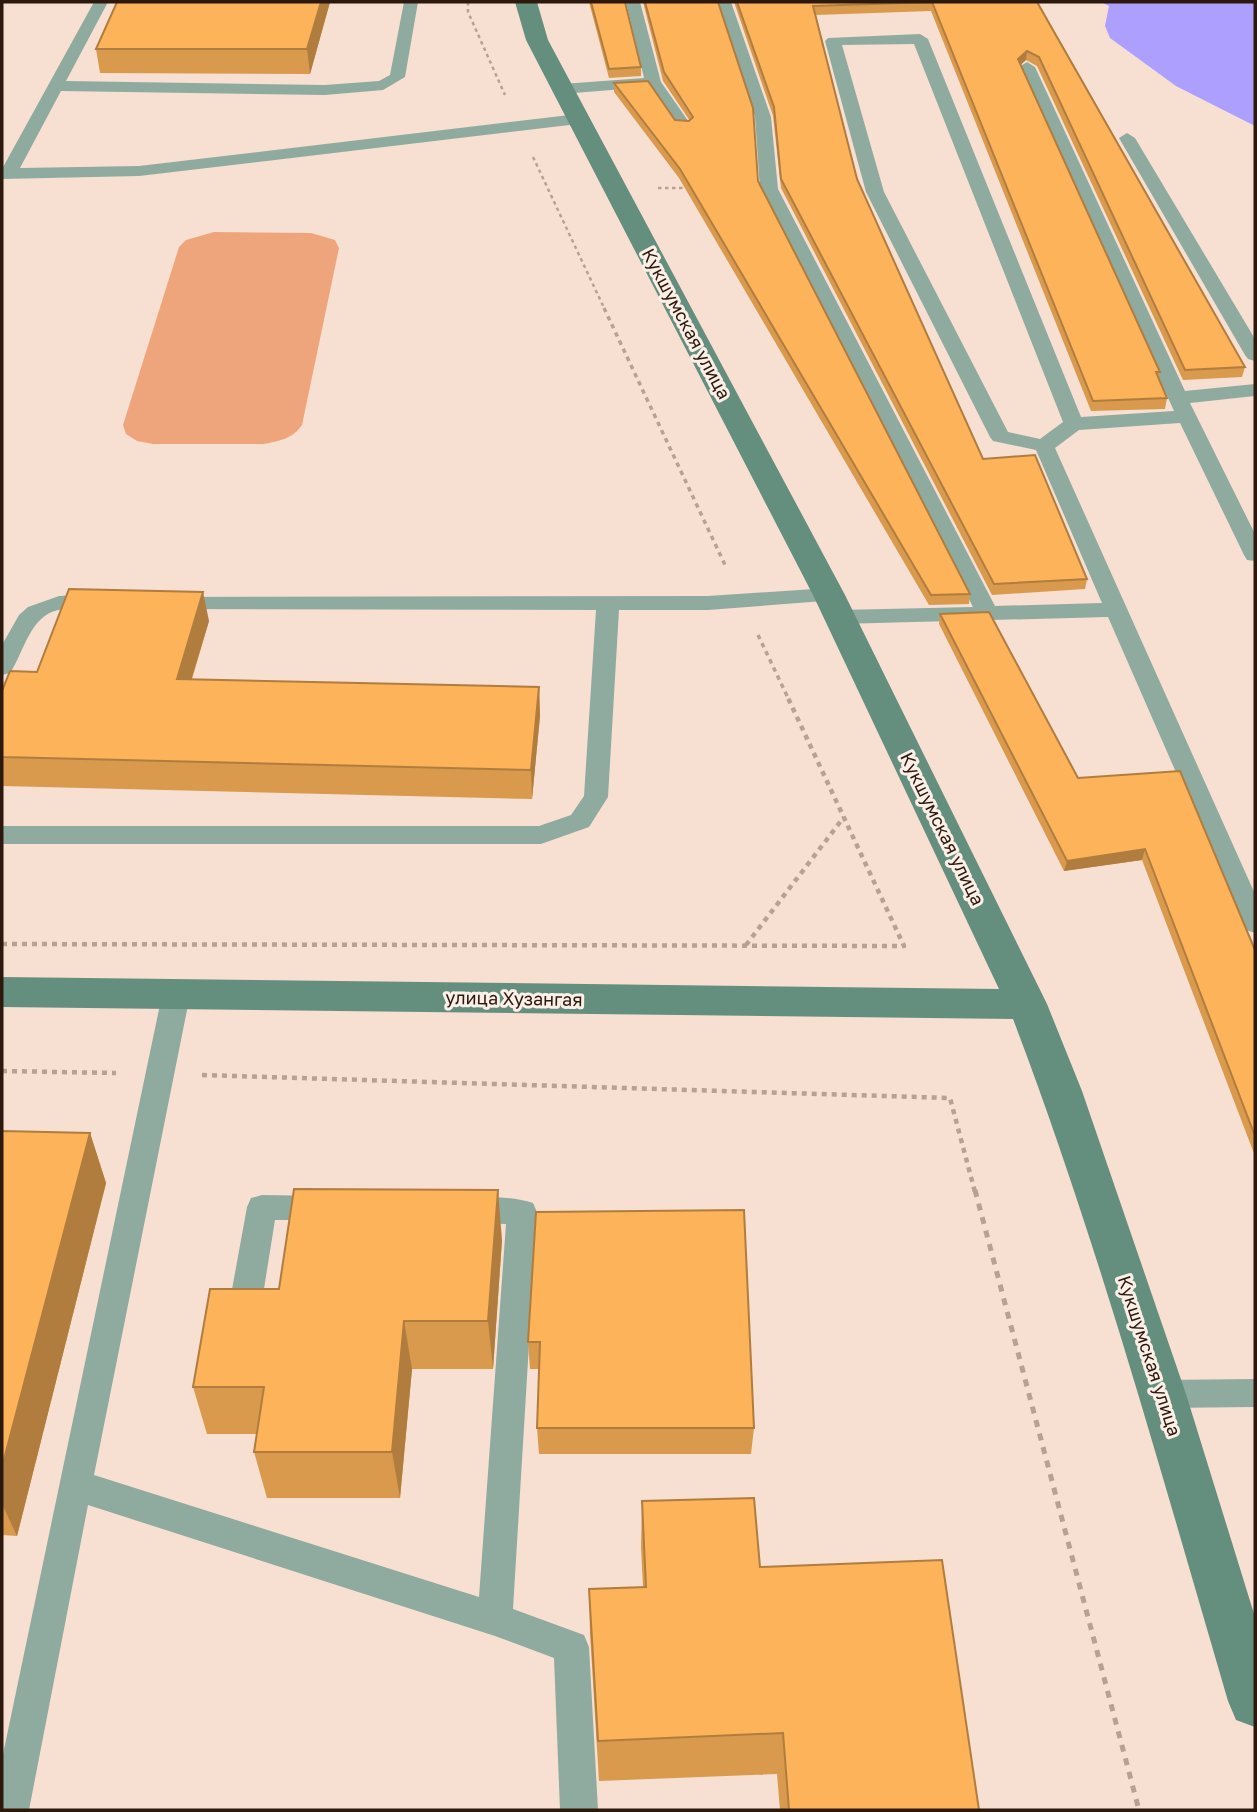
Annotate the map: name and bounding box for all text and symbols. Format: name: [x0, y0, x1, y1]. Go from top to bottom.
street label: Кукшумская улица: [638, 244, 736, 403]
street label: Кукшумская улица: [896, 748, 990, 909]
street label: улица Хузангая: [445, 986, 583, 1010]
street label: Кукшумская улица: [1114, 1273, 1186, 1439]

